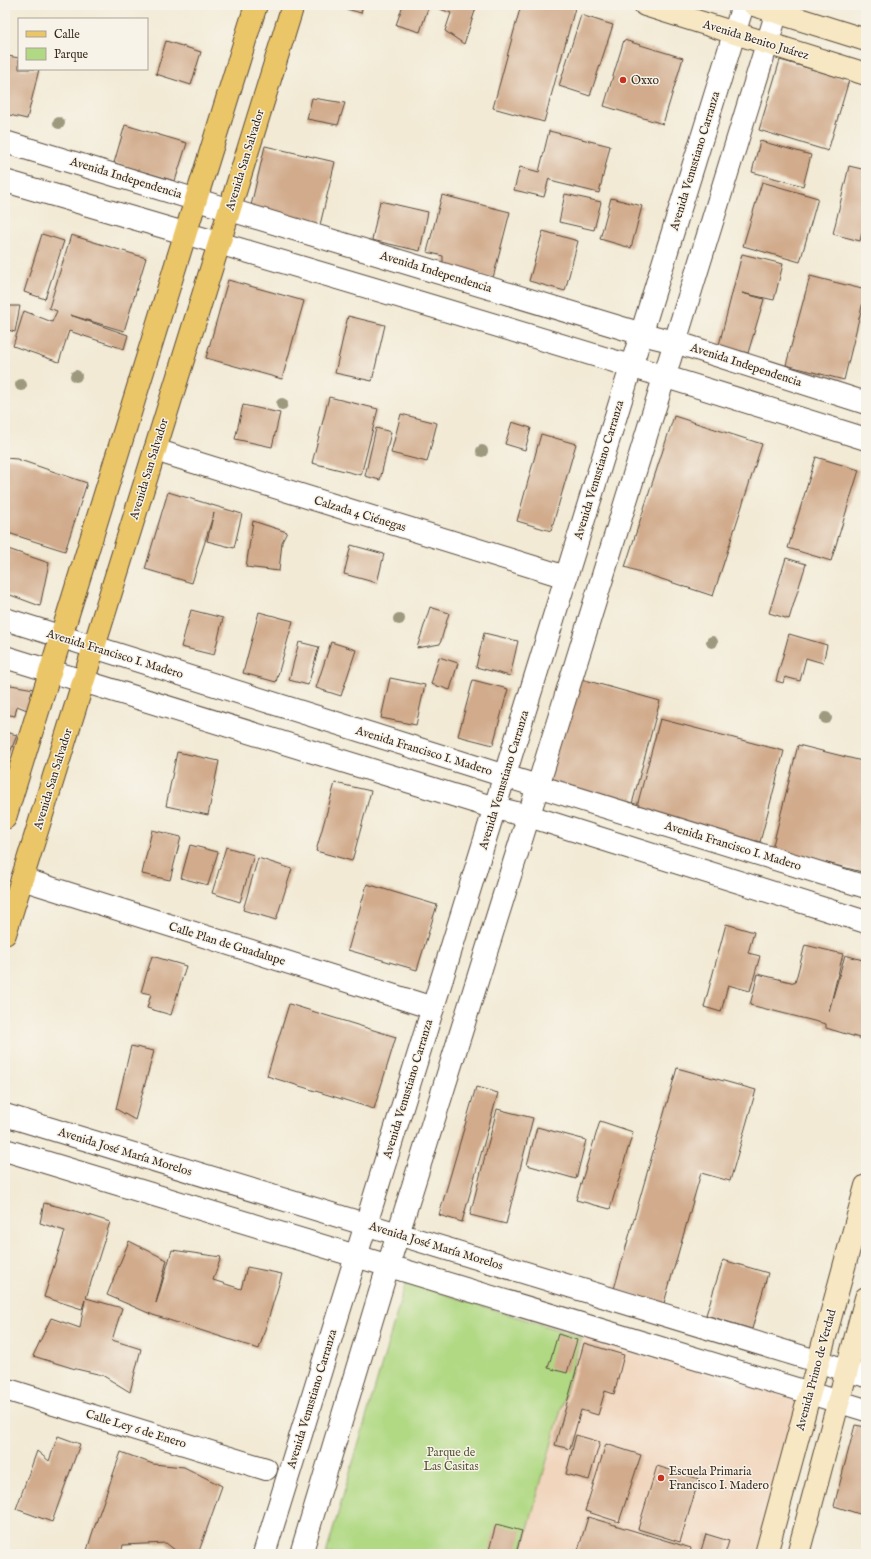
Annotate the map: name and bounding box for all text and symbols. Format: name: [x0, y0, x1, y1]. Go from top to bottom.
street label: Avenida Benito Juárez: [700, 16, 811, 64]
legend: [18, 18, 148, 70]
text: Calle: [54, 27, 80, 42]
text: Parque: [54, 47, 89, 63]
place label: Oxxo: [631, 73, 659, 88]
marker: Oxxo: [618, 75, 628, 85]
street label: Avenida Venustiano Carranza: [666, 89, 724, 233]
street label: Avenida San Salvador: [222, 107, 268, 213]
street label: Avenida Independencia: [67, 154, 184, 203]
street label: Avenida Independencia: [377, 248, 494, 297]
street label: Avenida Independencia: [687, 340, 804, 391]
street label: Avenida Venustiano Carranza: [570, 398, 628, 542]
street label: Avenida San Salvador: [126, 416, 172, 522]
street label: Calzada 4 Ciénegas: [312, 493, 408, 535]
street label: Avenida Francisco I. Madero: [44, 626, 186, 682]
street label: Avenida Venustiano Carranza: [475, 708, 533, 852]
street label: Avenida Francisco I. Madero: [353, 723, 495, 779]
street label: Avenida San Salvador: [30, 726, 76, 832]
street label: Avenida Francisco I. Madero: [662, 818, 804, 874]
street label: Calle Plan de Guadalupe: [166, 919, 288, 970]
street label: Avenida Venustiano Carranza: [379, 1017, 437, 1161]
street label: Avenida José María Morelos: [55, 1124, 194, 1180]
street label: Avenida José María Morelos: [366, 1218, 505, 1274]
street label: Avenida Primo de Verdad: [792, 1307, 840, 1433]
street label: Avenida Venustiano Carranza: [283, 1327, 341, 1471]
street label: Calle Ley 6 de Enero: [84, 1407, 189, 1452]
park label: Parque de Las Casitas: [423, 1445, 479, 1474]
place label: Escuela Primaria Francisco I. Madero: [669, 1464, 769, 1493]
marker: Escuela Primaria Francisco I. Madero: [656, 1473, 666, 1483]

